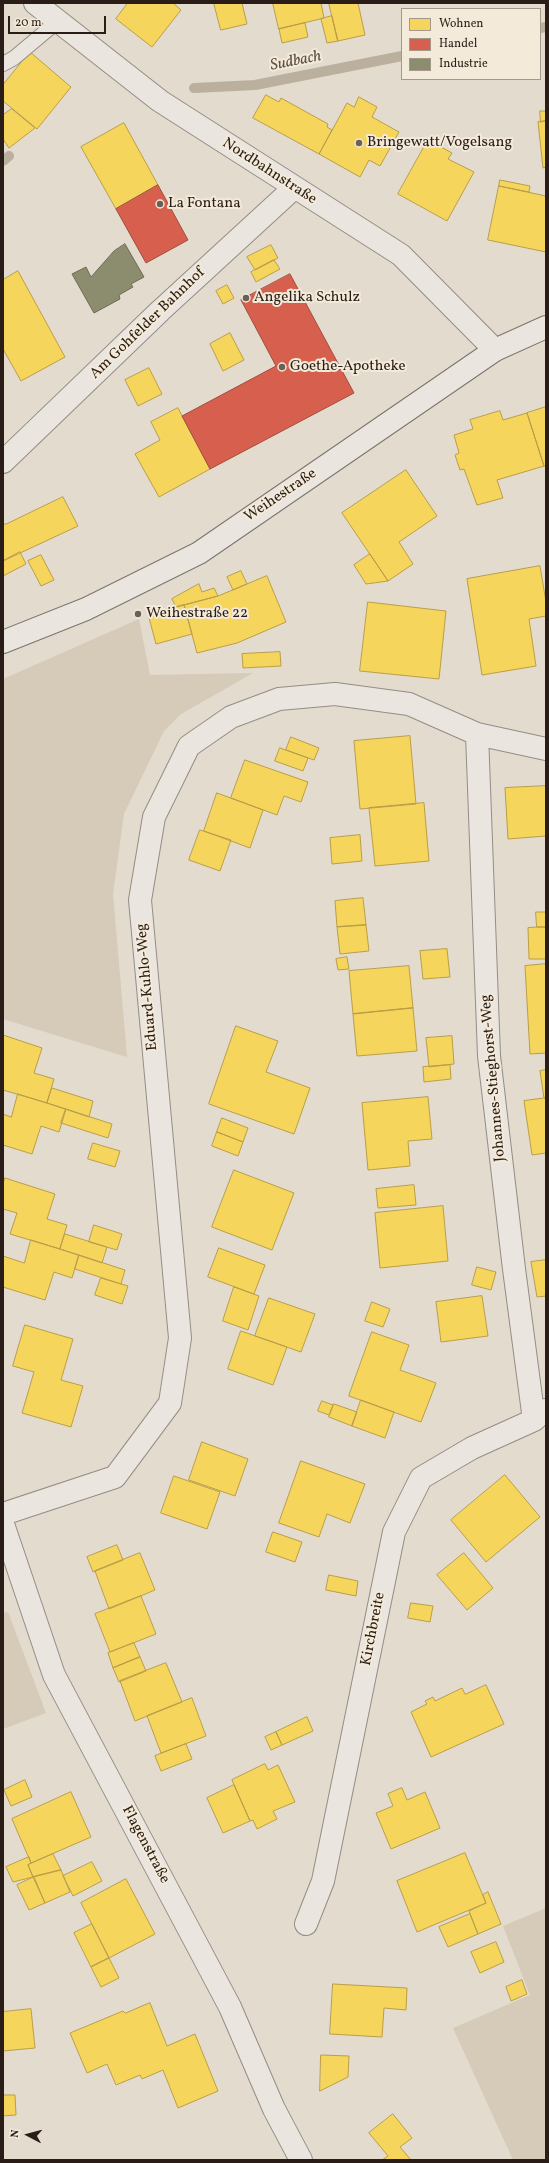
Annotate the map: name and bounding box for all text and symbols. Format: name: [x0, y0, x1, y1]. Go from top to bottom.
scale bar: [10, 8, 108, 34]
legend: [401, 8, 541, 80]
text: 20 m: [15, 15, 42, 31]
text: Wohnen: [439, 16, 484, 32]
text: Handel: [439, 36, 477, 52]
water label: Sudbach: [269, 48, 323, 76]
text: Industrie: [439, 56, 488, 72]
place label: Bringewatt/Vogelsang: [367, 134, 512, 152]
street label: Nordbahnstraße: [218, 135, 320, 209]
marker: Bringewatt/Vogelsang: [354, 138, 364, 148]
place label: La Fontana: [168, 195, 241, 213]
marker: La Fontana: [155, 199, 165, 209]
street label: Am Gohfelder Bahnhof: [87, 264, 209, 384]
place label: Angelika Schulz: [254, 289, 360, 307]
marker: Angelika Schulz: [241, 293, 251, 303]
place label: Goethe-Apotheke: [290, 358, 406, 376]
marker: Goethe-Apotheke: [277, 362, 287, 372]
street label: Weihestraße: [242, 465, 320, 527]
place label: Weihestraße 22: [146, 605, 248, 623]
marker: Weihestraße 22: [133, 609, 143, 619]
street label: Eduard-Kuhlo-Weg: [133, 923, 163, 1051]
street label: Johannes-Stieghorst-Weg: [478, 993, 510, 1163]
street label: Kirchbreite: [358, 1591, 390, 1667]
street label: Flagenstraße: [117, 1803, 173, 1887]
north arrow: [8, 2115, 48, 2155]
text: N: [8, 2129, 23, 2138]

